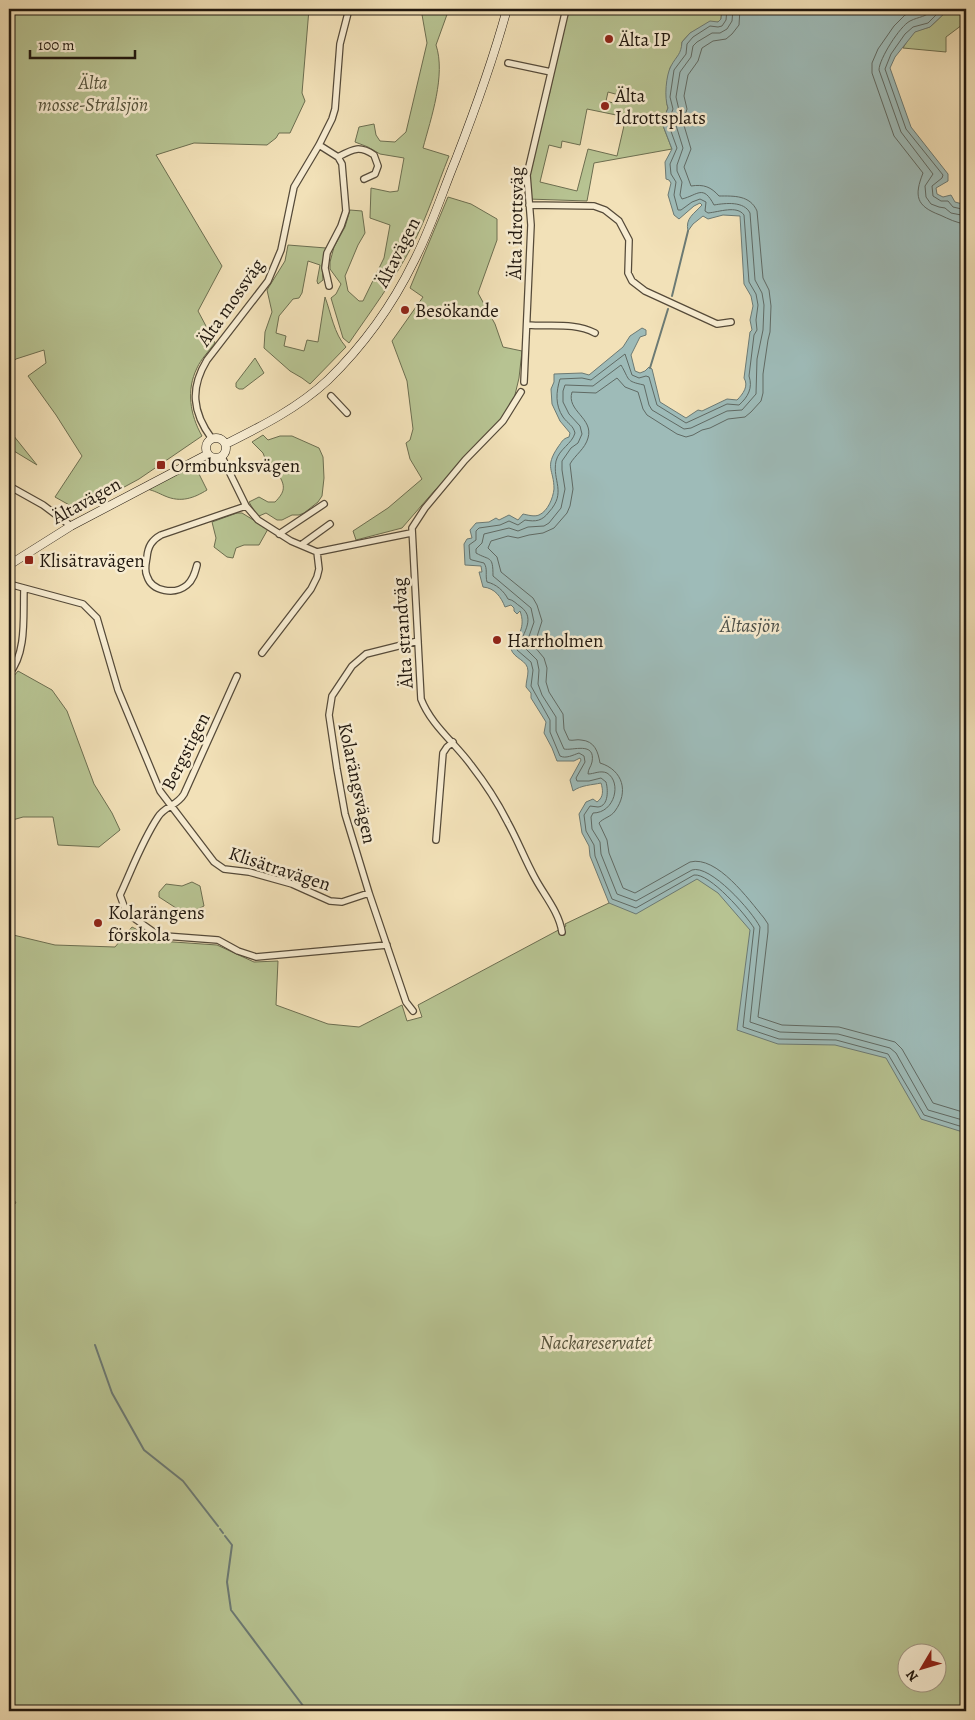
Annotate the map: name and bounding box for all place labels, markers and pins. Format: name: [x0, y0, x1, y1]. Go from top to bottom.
place label: Älta IP: [618, 27, 671, 53]
marker: Älta IP: [603, 33, 615, 45]
place label: Älta Idrottsplats: [614, 83, 706, 131]
marker: Älta Idrottsplats: [599, 100, 611, 112]
place label: Besökande: [415, 298, 499, 324]
marker: Besökande: [399, 304, 411, 316]
place label: Ormbunksvägen: [171, 453, 300, 479]
marker: Ormbunksvägen: [155, 459, 167, 471]
place label: Klisätravägen: [39, 548, 145, 574]
marker: Klisätravägen: [23, 554, 35, 566]
place label: Harrholmen: [507, 628, 603, 654]
marker: Harrholmen: [491, 634, 503, 646]
place label: Kolarängens förskola: [108, 900, 205, 948]
marker: Kolarängens förskola: [92, 917, 104, 929]

